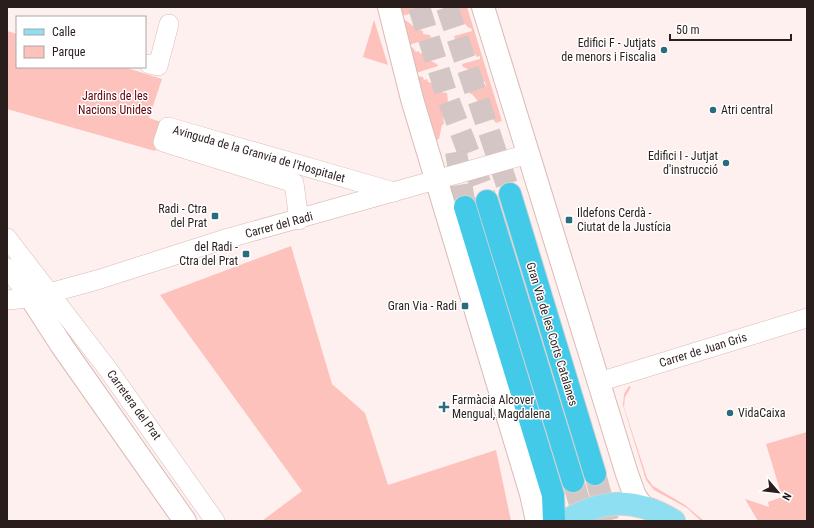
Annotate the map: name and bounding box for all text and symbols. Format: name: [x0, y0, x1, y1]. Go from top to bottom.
legend: [16, 16, 146, 68]
scale bar: [670, 16, 791, 42]
text: 50 m: [676, 23, 700, 37]
text: Calle: [52, 25, 76, 39]
place label: Edifici F - Jutjats de menors i Fiscalia: [561, 36, 656, 64]
text: Parque: [52, 45, 86, 59]
marker: Edifici F - Jutjats de menors i Fiscalia: [659, 45, 669, 55]
park label: Jardins de les Nacions Unides: [78, 89, 152, 117]
place label: Atri central: [721, 103, 773, 117]
marker: Atri central: [708, 105, 718, 115]
street label: Avinguda de la Granvia de l'Hospitalet: [171, 123, 347, 185]
place label: Edifici I - Jutjat d'instrucció: [648, 149, 718, 177]
marker: Edifici I - Jutjat d'instrucció: [721, 158, 731, 168]
place label: Radi - Ctra del Prat: [158, 202, 207, 230]
place label: Ildefons Cerdà - Ciutat de la Justícia: [577, 206, 671, 234]
street label: Carrer del Radi: [244, 209, 314, 241]
marker: Radi - Ctra del Prat: [210, 211, 220, 221]
marker: Ildefons Cerdà - Ciutat de la Justícia: [564, 215, 574, 225]
place label: del Radi - Ctra del Prat: [179, 240, 238, 268]
marker: del Radi - Ctra del Prat: [241, 249, 251, 259]
street label: Gran Via de les Corts Catalanes: [523, 260, 581, 408]
place label: Gran Via - Radi: [388, 299, 457, 313]
marker: Gran Via - Radi: [460, 301, 470, 311]
street label: Carrer de Juan Gris: [657, 330, 749, 370]
street label: Carretera del Prat: [104, 367, 164, 443]
place label: Farmàcia Alcover Mengual, Magdalena: [452, 393, 550, 421]
marker: Farmàcia Alcover Mengual, Magdalena: [439, 402, 449, 412]
place label: VidaCaixa: [738, 406, 786, 420]
marker: VidaCaixa: [725, 408, 735, 418]
north arrow: [758, 472, 798, 512]
text: N: [779, 490, 794, 503]

